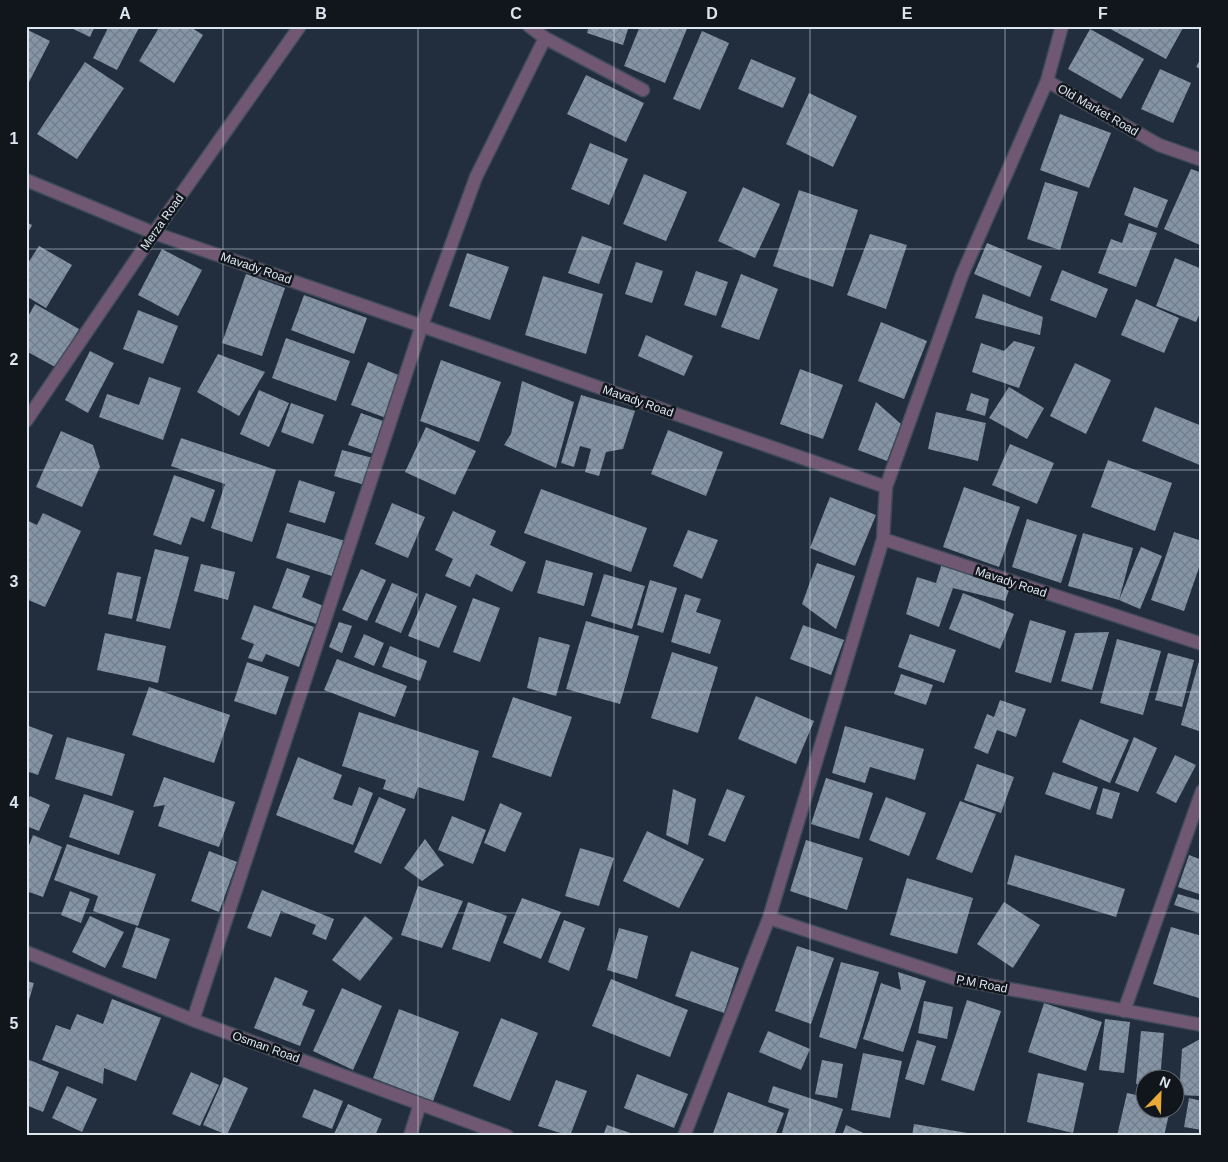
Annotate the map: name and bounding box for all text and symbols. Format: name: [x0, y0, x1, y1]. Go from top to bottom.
text: A: [119, 5, 131, 22]
text: B: [315, 5, 327, 22]
text: C: [510, 5, 522, 22]
text: D: [706, 5, 718, 22]
text: E: [902, 5, 913, 22]
text: F: [1098, 5, 1108, 22]
street label: Old Market Road: [1055, 81, 1141, 139]
text: 1: [10, 130, 19, 147]
street label: Merza Road: [138, 191, 186, 253]
street label: Mavady Road: [219, 249, 293, 287]
text: 2: [10, 351, 19, 368]
street label: Mavady Road: [601, 382, 675, 420]
street label: Mavady Road: [974, 564, 1048, 600]
text: 3: [10, 573, 19, 590]
text: 4: [10, 794, 19, 811]
street label: P.M Road: [955, 972, 1009, 996]
text: 5: [10, 1015, 19, 1032]
street label: Osman Road: [230, 1028, 302, 1066]
north arrow: [1136, 1070, 1186, 1120]
text: N: [1157, 1073, 1173, 1091]

